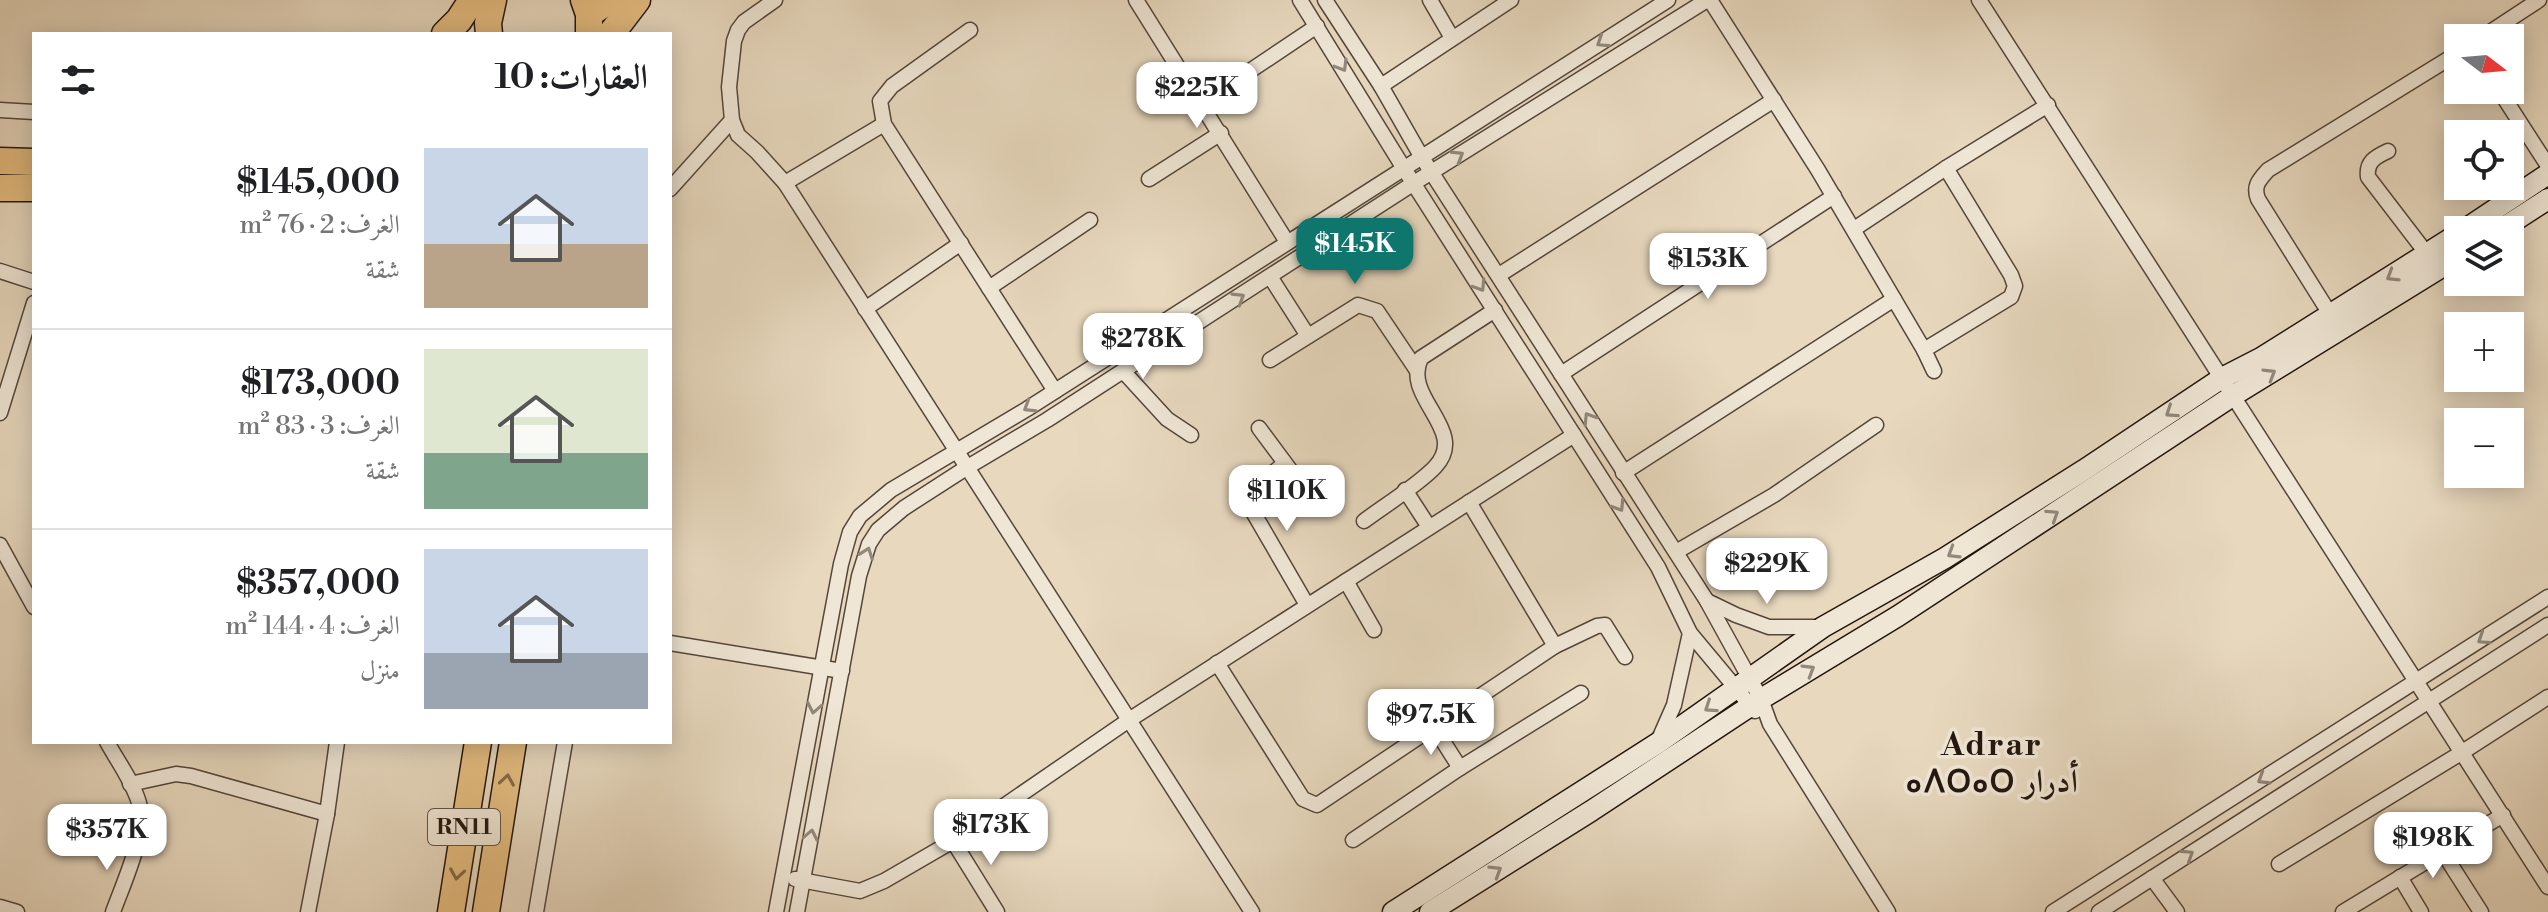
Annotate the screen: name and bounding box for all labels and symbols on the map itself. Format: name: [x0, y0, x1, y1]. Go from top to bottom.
north arrow: [2444, 24, 2524, 104]
one-way arrow: [1597, 33, 1611, 48]
one-way arrow: [1332, 57, 1347, 72]
pin: $225K: [1141, 62, 1253, 130]
one-way arrow: [1449, 151, 1464, 166]
pin: $145K: [1299, 218, 1411, 286]
pin: $153K: [1652, 233, 1764, 301]
one-way arrow: [2387, 267, 2401, 282]
one-way arrow: [1470, 277, 1486, 292]
one-way arrow: [1230, 292, 1245, 307]
pin: $278K: [1087, 313, 1199, 381]
one-way arrow: [2261, 368, 2276, 383]
one-way arrow: [1023, 398, 1038, 413]
one-way arrow: [2165, 402, 2179, 417]
one-way arrow: [1583, 412, 1598, 427]
pin: $110K: [1231, 465, 1343, 533]
one-way arrow: [1610, 497, 1625, 512]
one-way arrow: [2044, 510, 2058, 525]
pin: $229K: [1711, 538, 1823, 606]
one-way arrow: [1947, 544, 1961, 559]
one-way arrow: [857, 547, 874, 561]
one-way arrow: [2477, 630, 2491, 645]
one-way arrow: [1801, 665, 1815, 680]
pin: $97.5K: [1366, 689, 1496, 757]
one-way arrow: [1704, 697, 1718, 712]
one-way arrow: [807, 702, 824, 715]
district label: Adrar ⴰⴷⵔⴰⵔ أدرار: [1906, 725, 2078, 802]
one-way arrow: [2257, 769, 2272, 784]
one-way arrow: [498, 773, 515, 786]
pin: $173K: [935, 799, 1047, 867]
pin: $357K: [51, 804, 163, 872]
road number: RN11: [428, 809, 500, 845]
pin: $198K: [2377, 812, 2489, 880]
one-way arrow: [802, 829, 819, 842]
one-way arrow: [2180, 849, 2194, 864]
one-way arrow: [1488, 865, 1502, 880]
one-way arrow: [449, 867, 466, 881]

